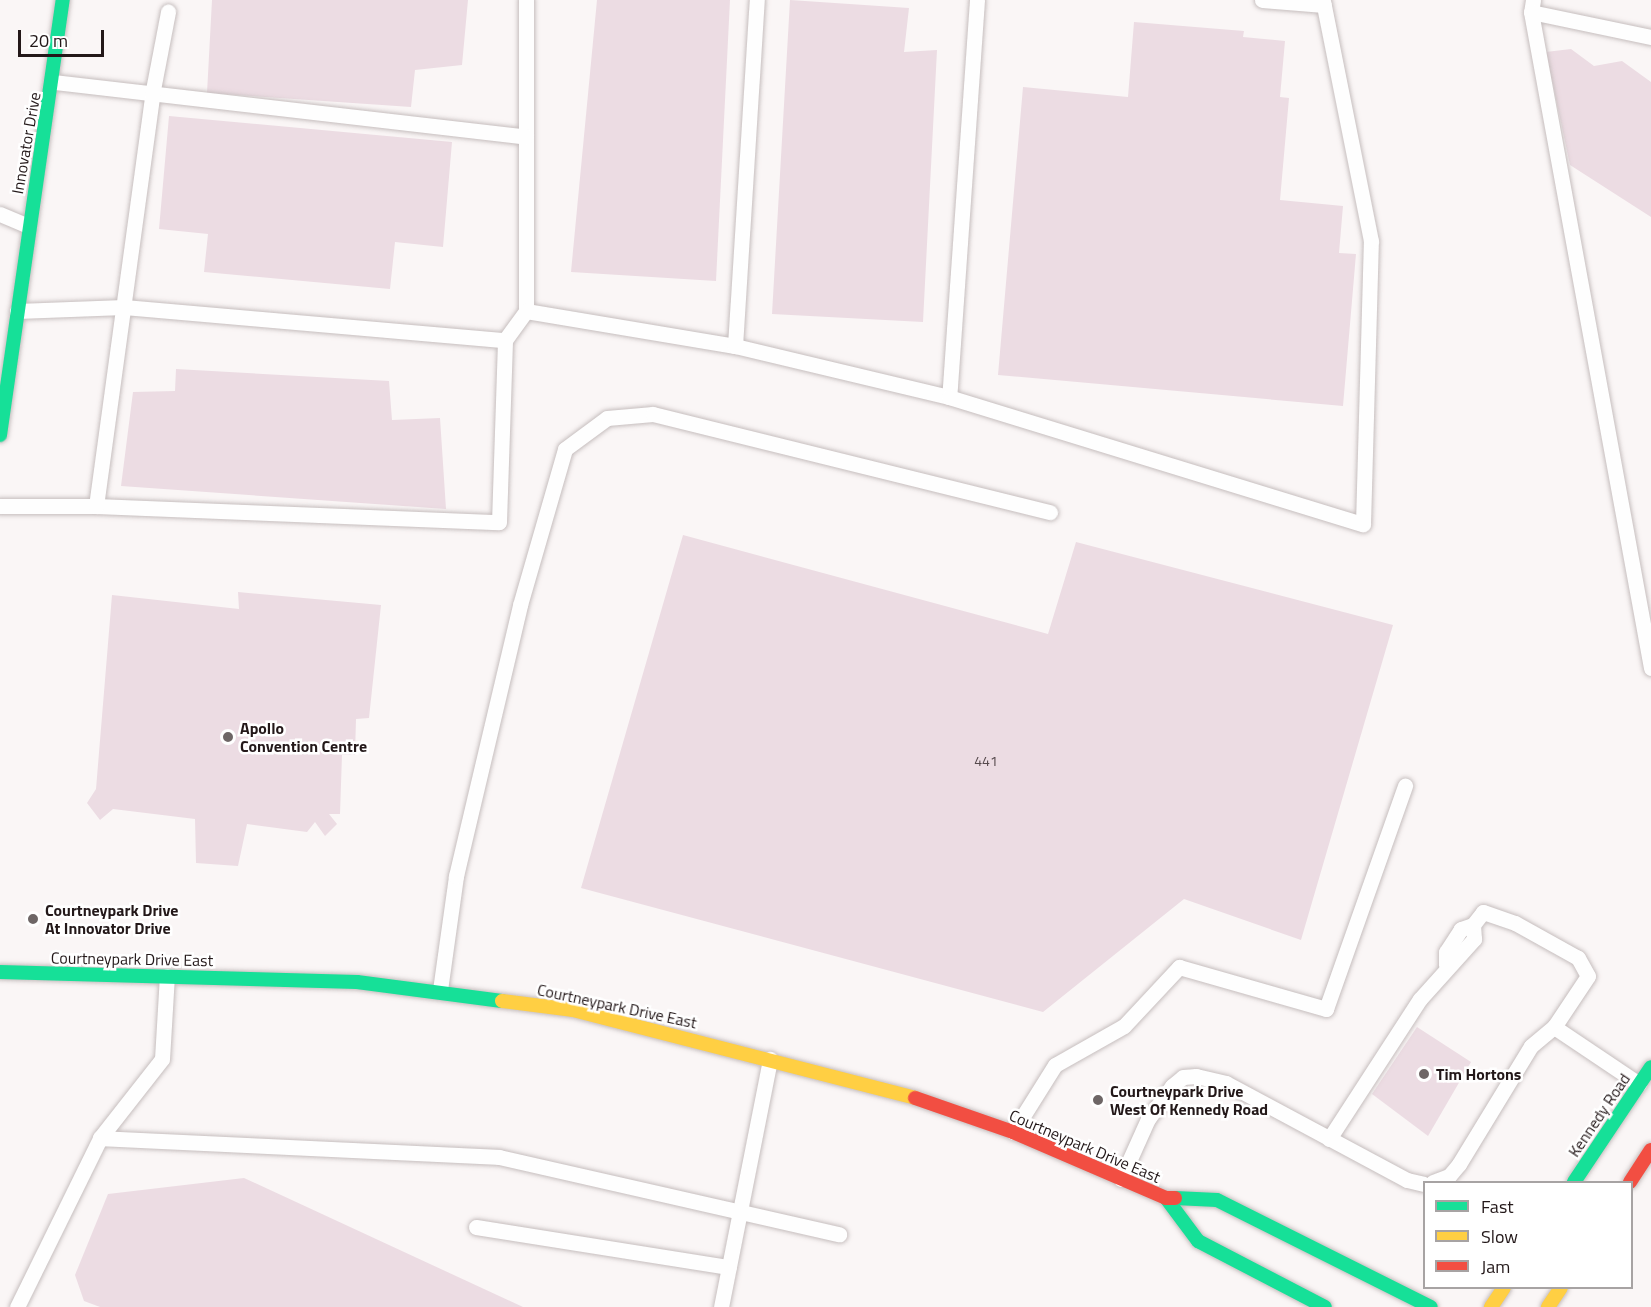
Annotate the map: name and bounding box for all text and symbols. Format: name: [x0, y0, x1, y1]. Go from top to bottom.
scale bar: [21, 18, 106, 56]
text: 20 m: [29, 27, 68, 54]
street label: Innovator Drive: [8, 91, 44, 195]
place label: Apollo Convention Centre: [240, 718, 367, 756]
marker: Apollo Convention Centre: [221, 730, 235, 744]
house number: 441: [974, 753, 998, 769]
place label: Courtneypark Drive At Innovator Drive: [45, 900, 178, 938]
marker: Courtneypark Drive At Innovator Drive: [26, 912, 40, 926]
street label: Courtneypark Drive East: [51, 948, 213, 970]
street label: Courtneypark Drive East: [536, 980, 698, 1032]
place label: Tim Hortons: [1436, 1064, 1521, 1084]
marker: Tim Hortons: [1417, 1067, 1431, 1081]
street label: Kennedy Road: [1564, 1070, 1634, 1160]
place label: Courtneypark Drive West Of Kennedy Road: [1110, 1081, 1268, 1119]
marker: Courtneypark Drive West Of Kennedy Road: [1091, 1093, 1105, 1107]
street label: Courtneypark Drive East: [1006, 1105, 1164, 1187]
legend: [1423, 1181, 1633, 1289]
text: Fast: [1481, 1193, 1514, 1220]
text: Slow: [1481, 1223, 1518, 1250]
text: Jam: [1481, 1253, 1510, 1280]

